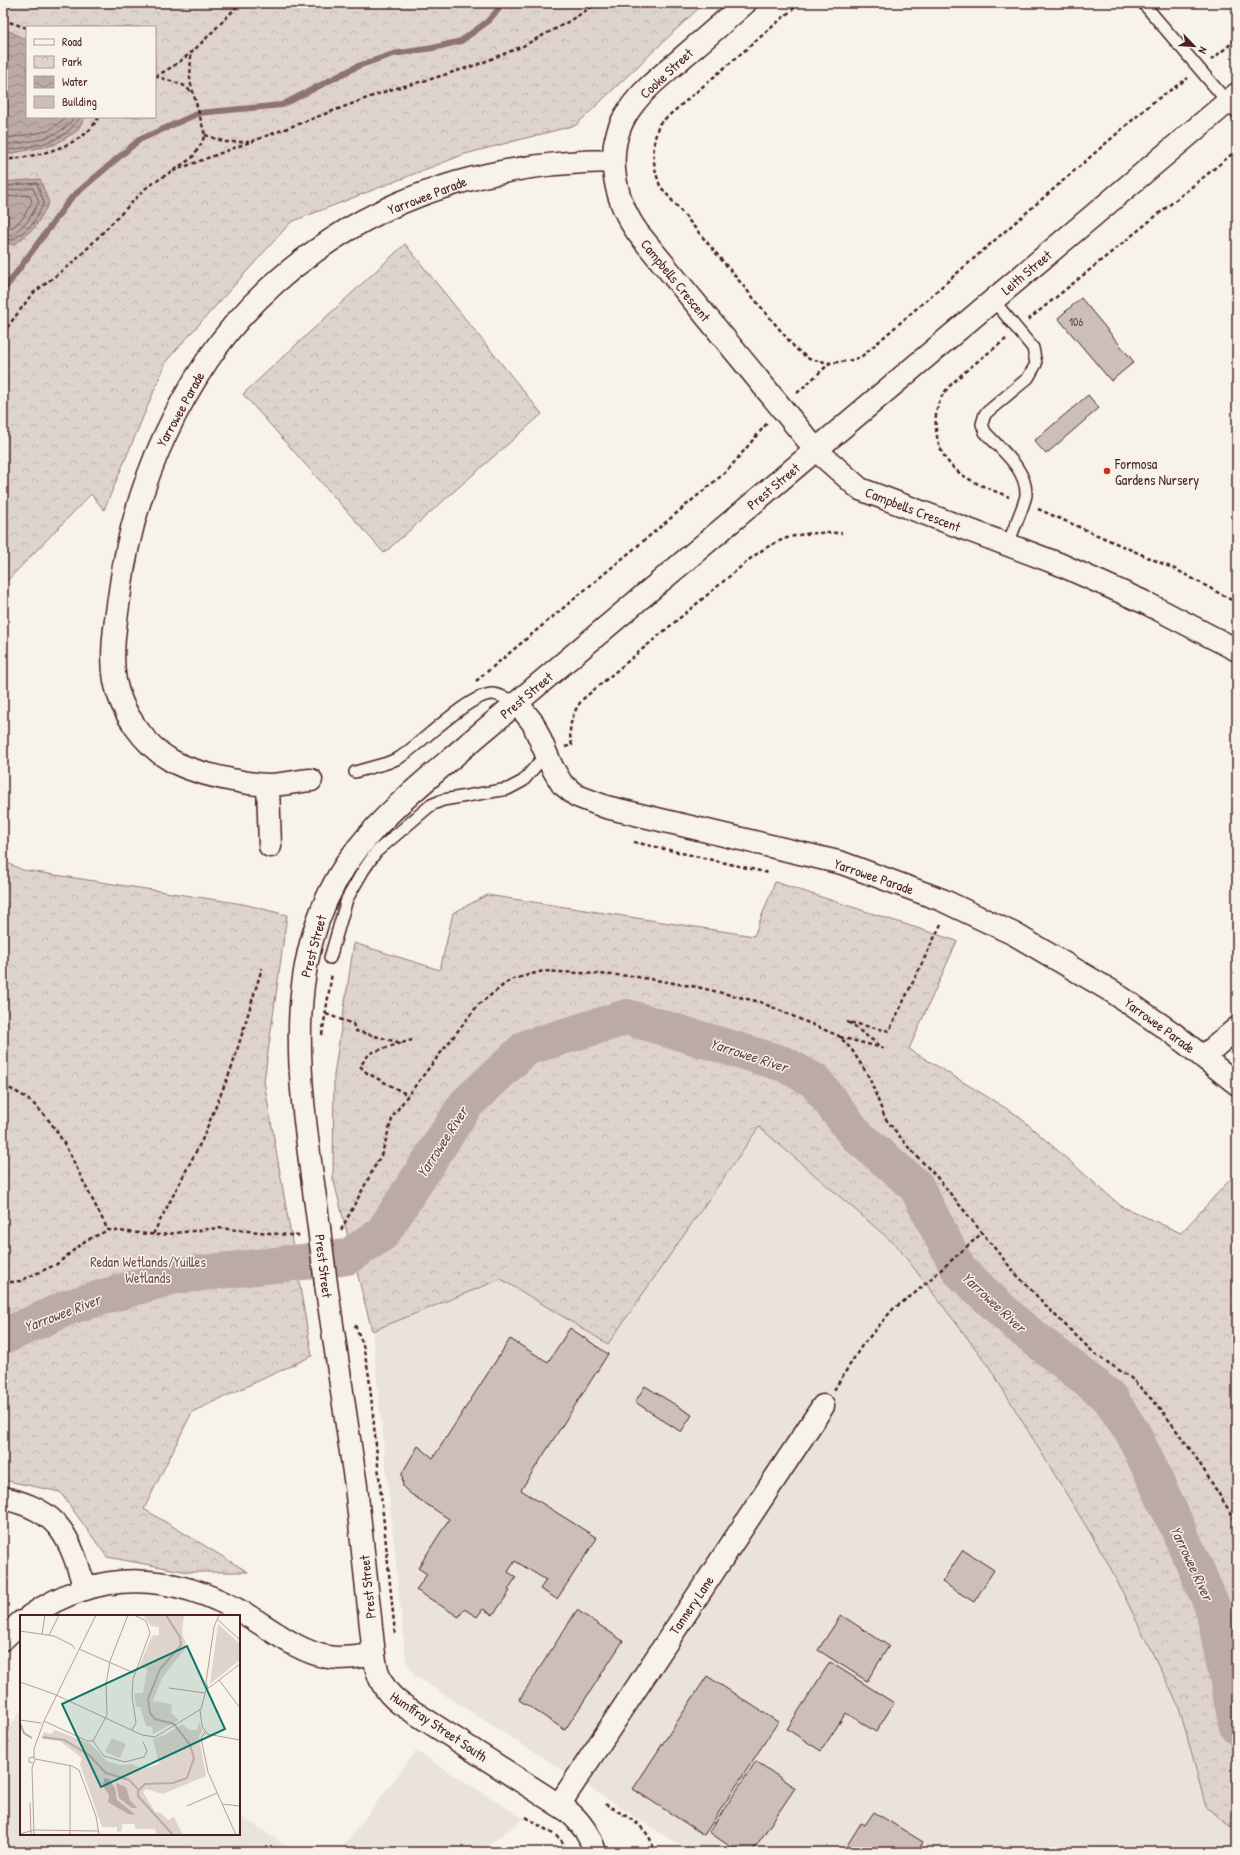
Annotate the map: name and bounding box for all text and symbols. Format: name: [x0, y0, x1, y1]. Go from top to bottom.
legend: [26, 26, 156, 118]
north arrow: [1174, 26, 1214, 66]
text: Road: [62, 33, 82, 50]
street label: Cooke Street: [635, 43, 697, 103]
text: N: [1195, 45, 1211, 56]
text: Park: [62, 53, 82, 70]
text: Water: [62, 73, 88, 90]
text: Building: [62, 93, 97, 110]
street label: Yarrowee Parade: [385, 171, 470, 219]
street label: Campbells Crescent: [636, 235, 715, 326]
street label: Leith Street: [997, 245, 1055, 299]
house number: 106: [1069, 313, 1083, 330]
street label: Yarrowee Parade: [152, 368, 209, 450]
place label: Formosa Gardens Nursery: [1114, 454, 1199, 490]
street label: Prest Street: [742, 458, 804, 514]
marker: Formosa Gardens Nursery: [1102, 466, 1112, 476]
street label: Campbells Crescent: [862, 482, 964, 537]
street label: Prest Street: [495, 667, 557, 723]
street label: Yarrowee Parade: [832, 853, 917, 899]
street label: Prest Street: [296, 913, 330, 979]
street label: Yarrowee Parade: [1121, 993, 1200, 1057]
water label: Yarrowee River: [708, 1033, 793, 1078]
water label: Yarrowee River: [411, 1101, 474, 1181]
street label: Prest Street: [311, 1233, 337, 1299]
park label: Redan Wetlands/Yuilles Wetlands: [90, 1252, 206, 1287]
water label: Yarrowee River: [957, 1267, 1032, 1339]
water label: Yarrowee River: [21, 1288, 105, 1337]
water label: Yarrowee River: [1166, 1522, 1219, 1606]
street label: Prest Street: [354, 1554, 380, 1620]
street label: Tannery Lane: [664, 1571, 719, 1639]
inset map: [20, 1615, 240, 1835]
street label: Humffray Street South: [386, 1686, 491, 1766]

